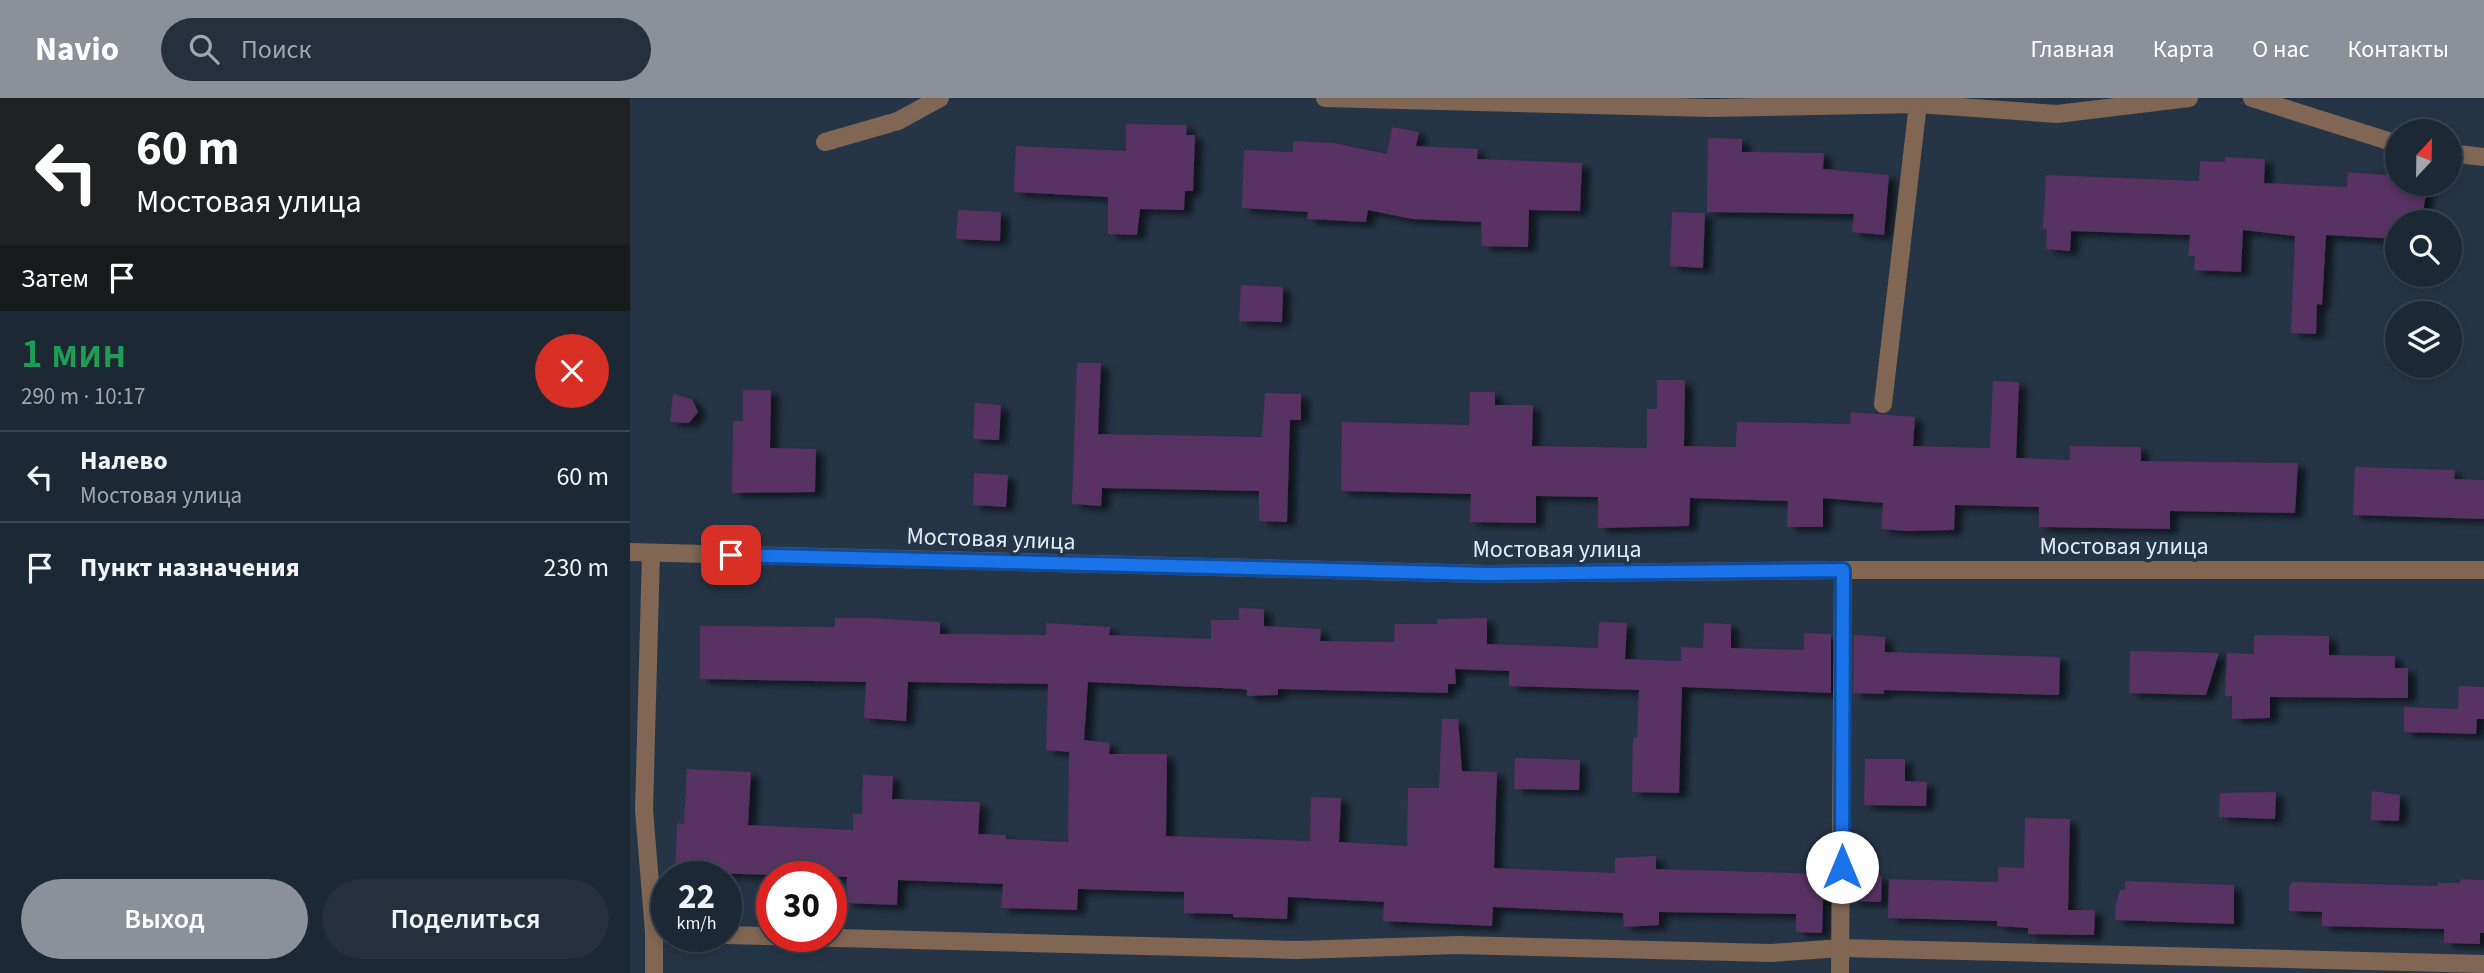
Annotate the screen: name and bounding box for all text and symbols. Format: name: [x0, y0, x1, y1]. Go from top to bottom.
search box: [161, 18, 651, 81]
text: Navio: [35, 26, 119, 73]
icon: search: [185, 30, 223, 68]
text: Поиск: [241, 31, 311, 68]
text: Главная: [2030, 32, 2115, 67]
text: Карта: [2153, 32, 2214, 67]
text: О нас: [2252, 32, 2309, 67]
text: Контакты: [2347, 32, 2449, 67]
text: 60 m: [136, 114, 240, 184]
north arrow: [2385, 119, 2462, 196]
map controls: [2385, 119, 2462, 378]
icon: left: [21, 126, 112, 217]
text: Мостовая улица: [136, 179, 362, 225]
button: search: [2385, 210, 2462, 287]
icon: arrive: [103, 259, 141, 297]
text: Затем: [21, 260, 89, 297]
button: layers: [2385, 301, 2462, 378]
text: 1 мин: [21, 324, 126, 384]
button: close: [535, 334, 609, 408]
text: 290 m · 10:17: [21, 380, 145, 413]
text: Налево: [80, 442, 168, 479]
icon: left: [21, 458, 59, 496]
text: 60 m: [556, 458, 609, 495]
text: Мостовая улица: [80, 479, 242, 512]
street label: Мостовая улица: [906, 519, 1076, 559]
pin: [701, 525, 761, 585]
street label: Мостовая улица: [2039, 529, 2209, 564]
street label: Мостовая улица: [1472, 532, 1642, 567]
icon: arrive: [712, 536, 750, 574]
icon: arrive: [21, 549, 59, 587]
text: Пункт назначения: [80, 549, 300, 586]
text: 230 m: [543, 549, 609, 586]
position arrow: [1805, 830, 1879, 904]
speed limit sign: 30: [756, 861, 847, 952]
text: 22: [678, 872, 715, 922]
button: Выход: [21, 879, 308, 959]
button: Поделиться: [322, 879, 609, 959]
text: km/h: [677, 911, 716, 936]

